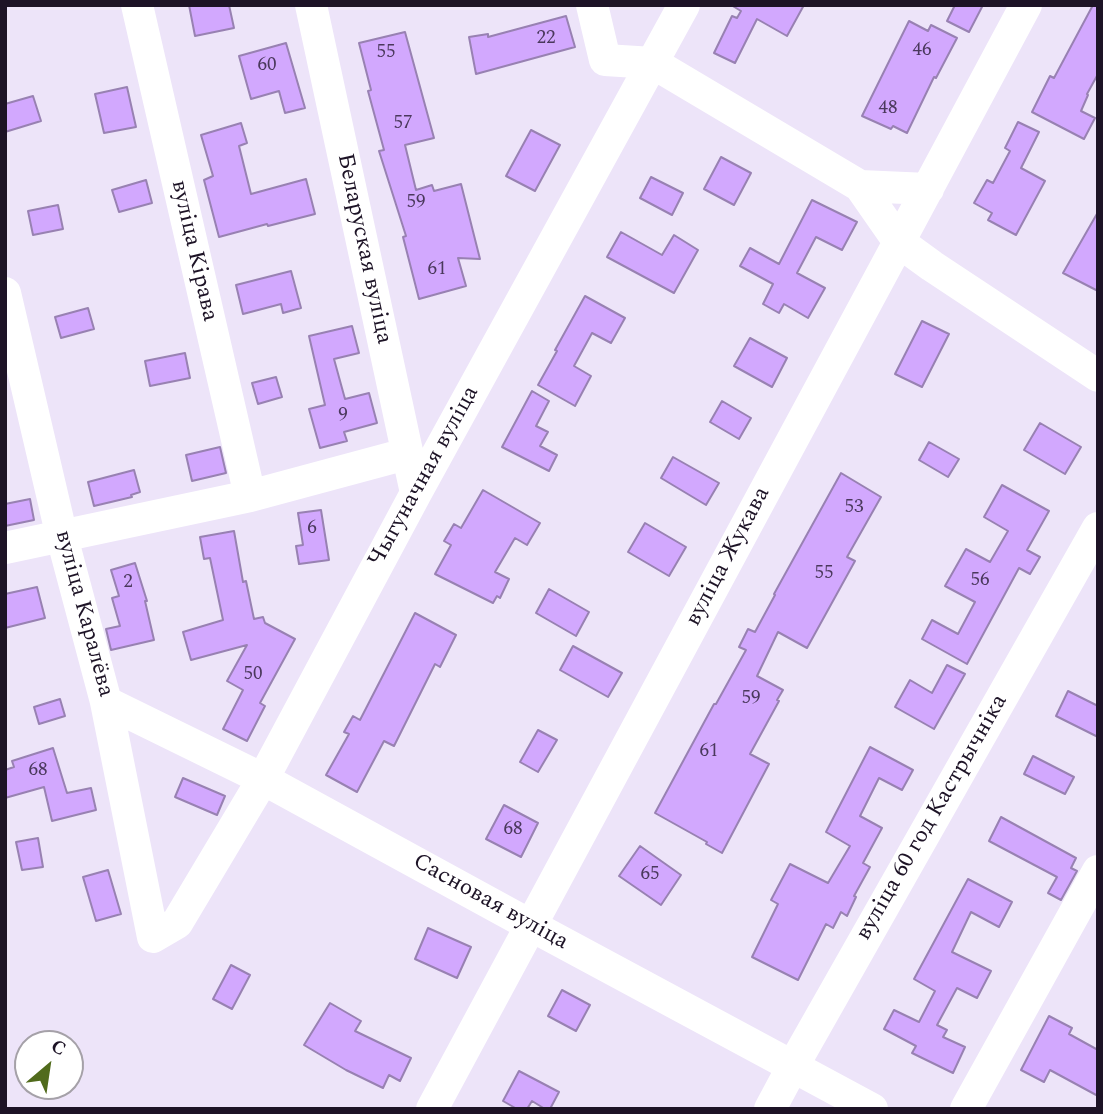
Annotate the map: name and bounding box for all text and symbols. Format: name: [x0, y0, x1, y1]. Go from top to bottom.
house number: 22: [537, 28, 555, 50]
house number: 46: [913, 40, 931, 62]
house number: 55: [377, 42, 395, 64]
house number: 60: [258, 55, 276, 77]
house number: 48: [879, 98, 897, 120]
house number: 57: [394, 113, 412, 135]
street label: Беларуская вуліца: [329, 151, 397, 347]
street label: вуліца Кірава: [163, 178, 223, 324]
house number: 59: [407, 192, 425, 214]
house number: 61: [428, 259, 446, 281]
street label: Чыгуначная вуліца: [364, 382, 486, 572]
house number: 9: [338, 405, 348, 427]
street label: вуліца Жукава: [681, 483, 777, 631]
house number: 53: [845, 497, 863, 519]
house number: 6: [307, 518, 317, 540]
street label: вуліца Каралёва: [47, 528, 119, 700]
house number: 55: [815, 563, 833, 585]
house number: 56: [971, 570, 989, 592]
house number: 2: [123, 572, 133, 594]
house number: 50: [244, 664, 262, 686]
house number: 59: [742, 688, 760, 710]
street label: вуліца 60 год Кастрычніка: [851, 690, 1015, 946]
house number: 61: [700, 741, 718, 763]
house number: 68: [29, 760, 47, 782]
house number: 68: [504, 819, 522, 841]
street label: Сасновая вуліца: [407, 849, 573, 957]
house number: 65: [641, 864, 659, 886]
north arrow: [14, 1030, 84, 1100]
text: С: [46, 1032, 71, 1064]

